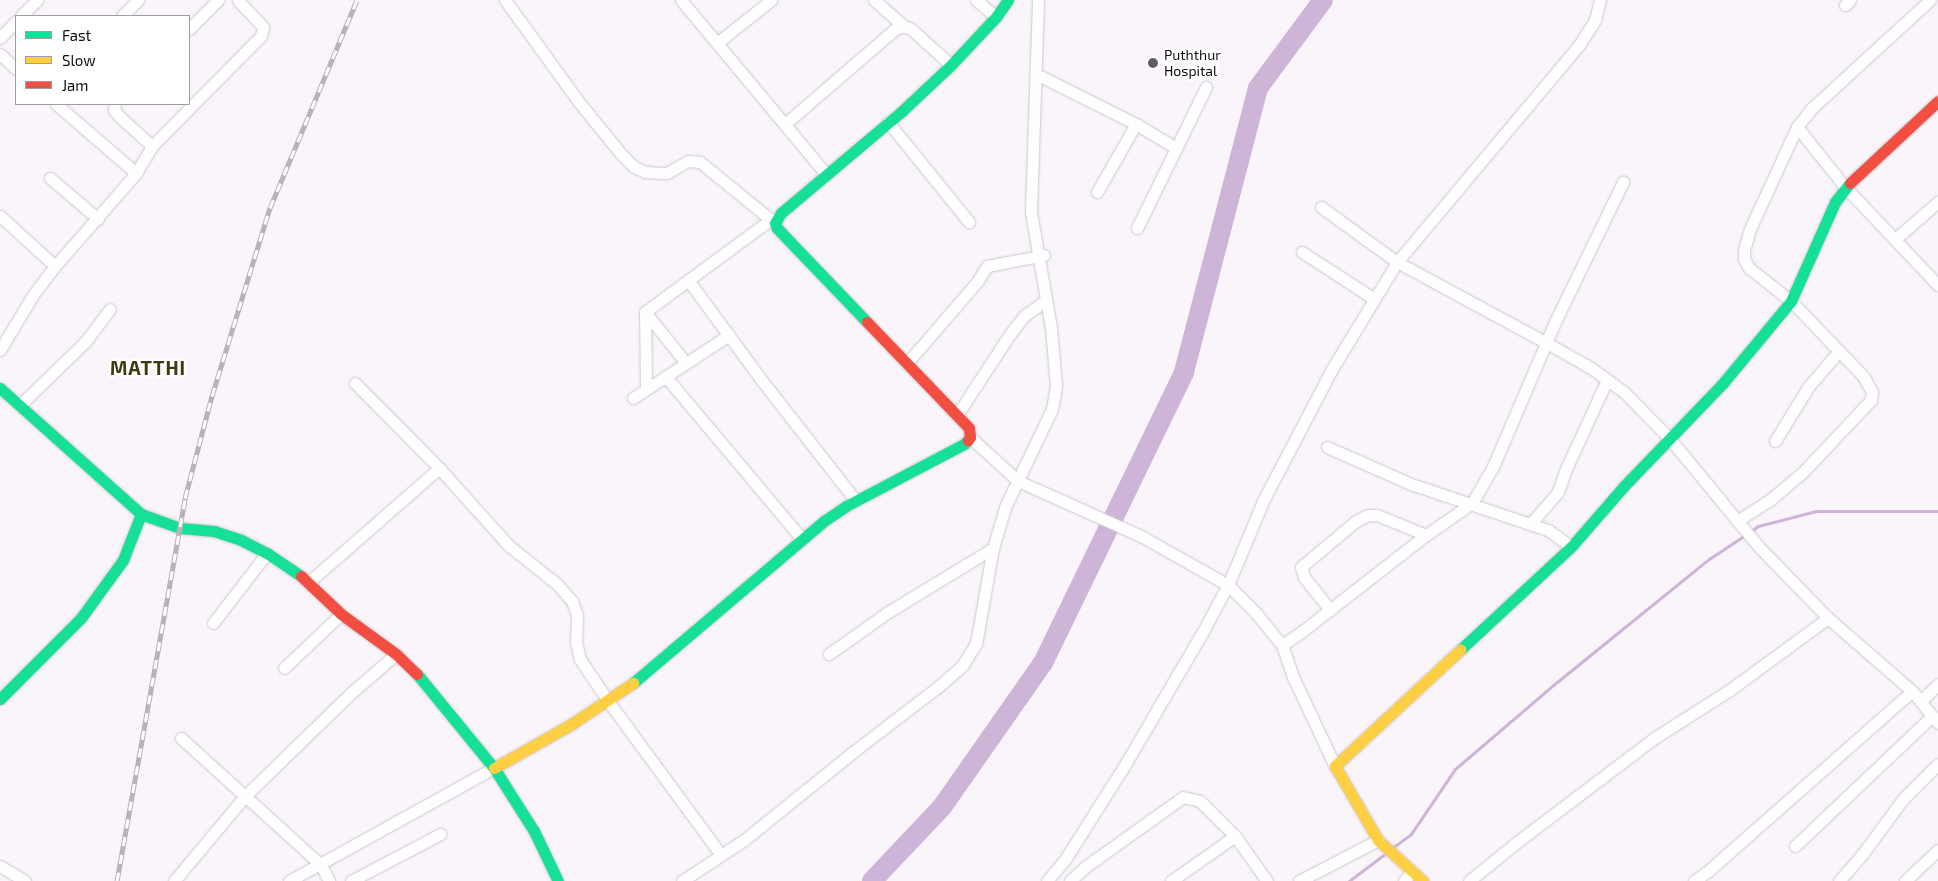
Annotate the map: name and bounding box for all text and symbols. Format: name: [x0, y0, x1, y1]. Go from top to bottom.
legend: [15, 15, 190, 105]
text: Fast: [62, 26, 91, 44]
place label: Puththur Hospital: [1164, 47, 1221, 80]
text: Slow: [62, 51, 96, 69]
marker: Puththur Hospital: [1146, 56, 1160, 70]
text: Jam: [62, 76, 88, 94]
district label: MATTHI: [109, 357, 187, 379]

